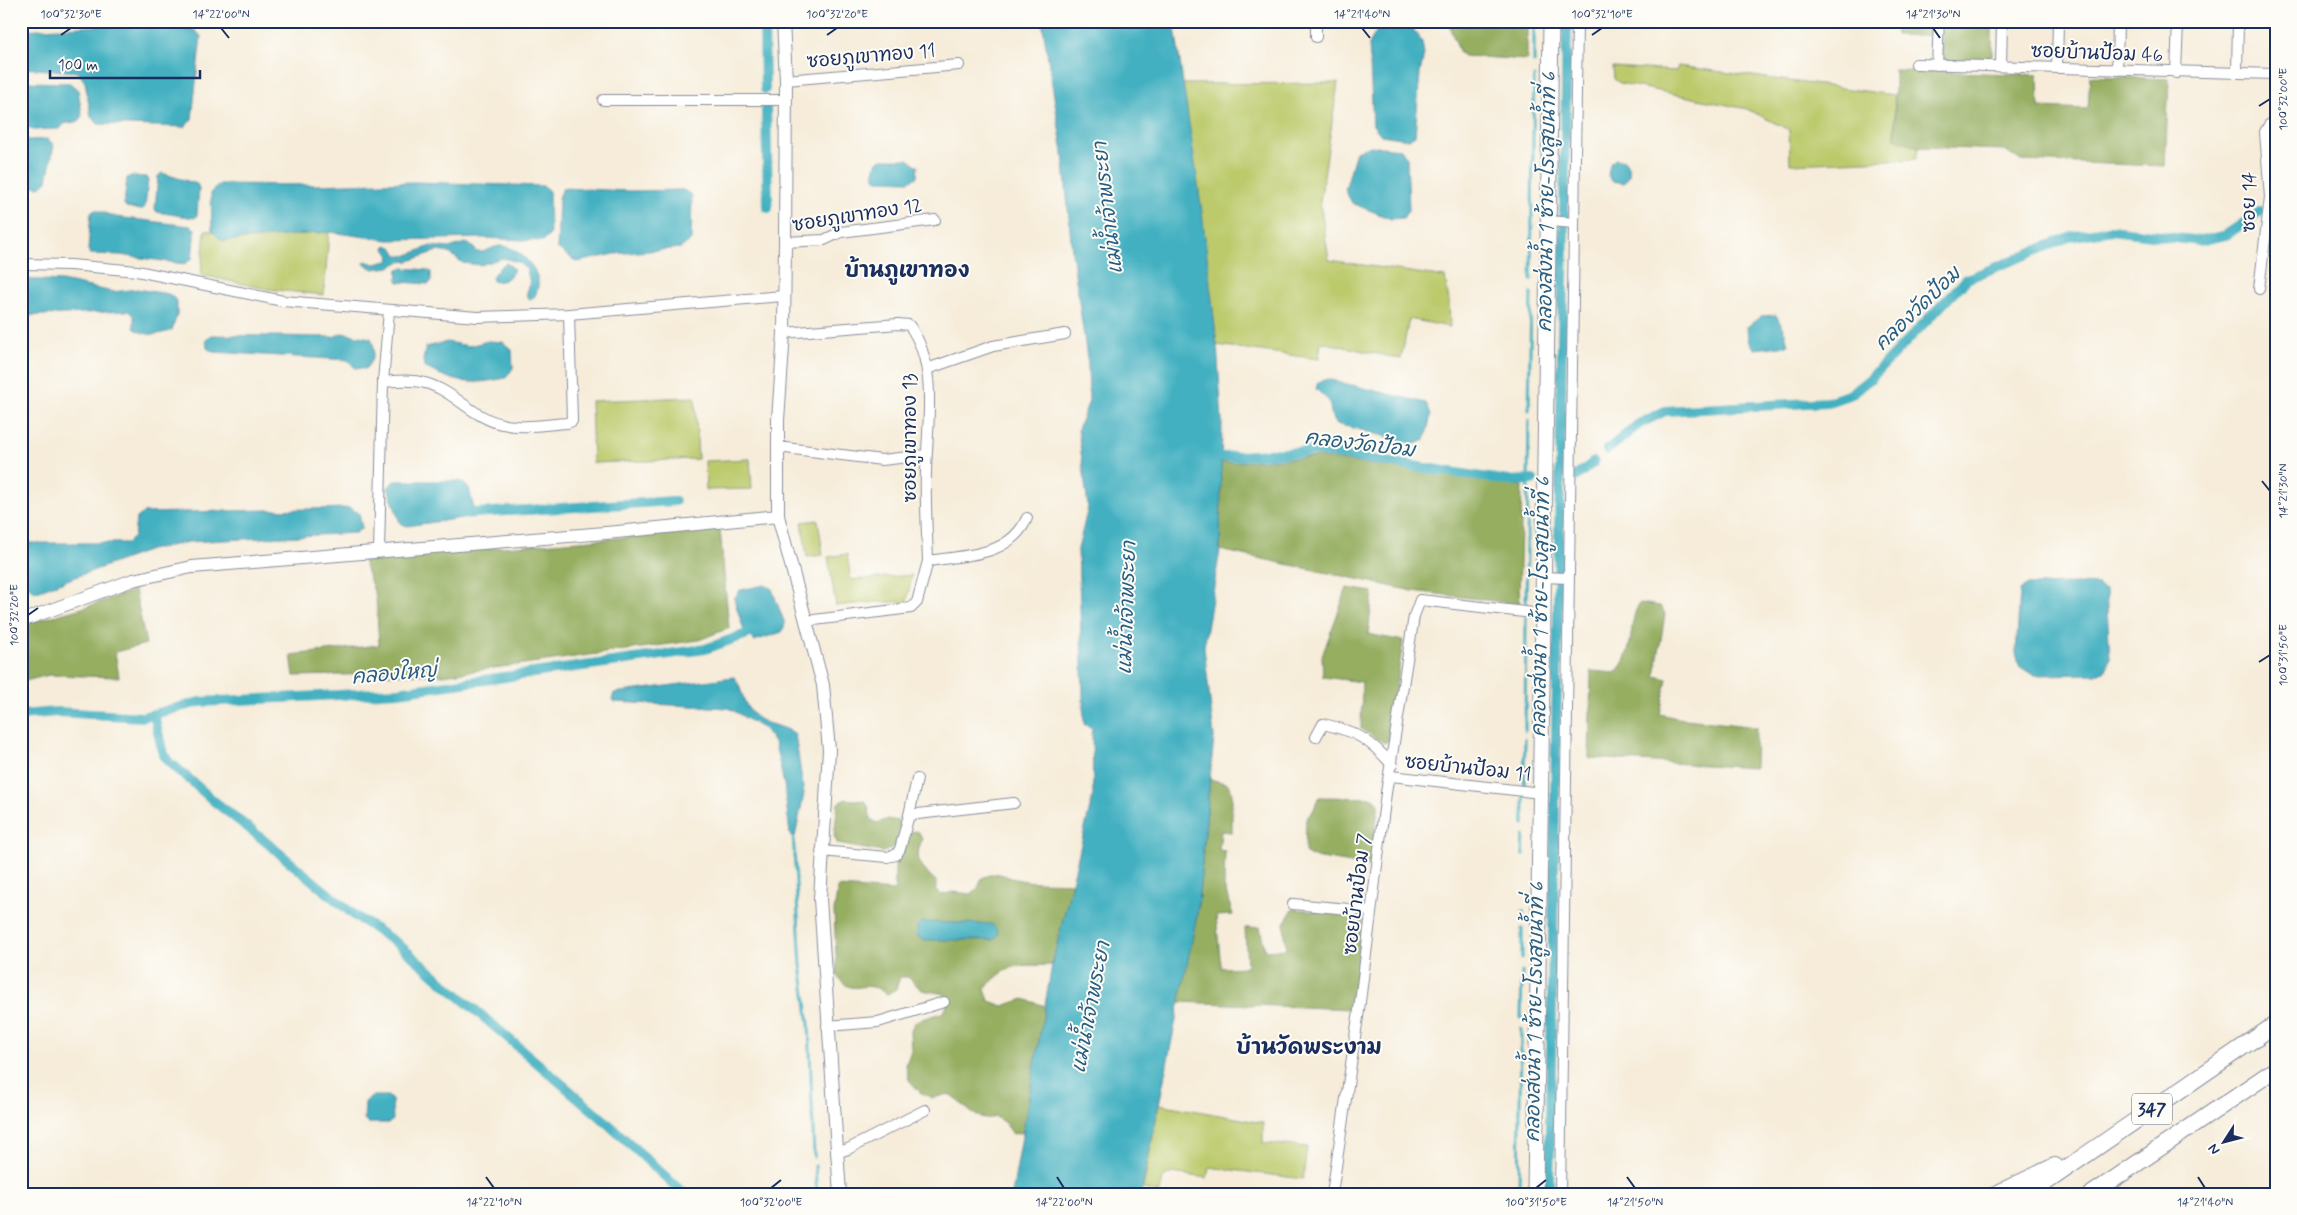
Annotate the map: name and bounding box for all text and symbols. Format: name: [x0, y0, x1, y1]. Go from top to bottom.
text: 100°32'30"E: [40, 7, 102, 23]
text: 14°22'00"N: [192, 7, 250, 23]
text: 100°32'20"E: [806, 7, 868, 23]
text: 14°21'40"N: [1334, 7, 1390, 23]
text: 100°32'10"E: [1571, 7, 1633, 23]
text: 14°21'30"N: [1906, 7, 1960, 23]
street label: ซอยภูเขาทอง 11: [806, 38, 937, 76]
street label: ซอยบ้านป้อม 46: [2030, 38, 2164, 68]
scale bar: [50, 48, 200, 80]
text: 100 m: [58, 56, 98, 76]
text: 100°32'00"E: [2276, 68, 2292, 130]
water label: คลองส่งน้ำ 1 ซ้าย-โรงสูบน้ำที่ 6: [1526, 71, 1563, 332]
water label: แม่น้ำเจ้าพระยา: [1081, 139, 1130, 276]
street label: ซอย 14: [2236, 172, 2263, 233]
street label: ซอยภูเขาทอง 12: [791, 193, 924, 239]
district label: บ้านภูเขาทอง: [844, 256, 970, 285]
water label: คลองวัดป้อม: [1869, 260, 1968, 357]
street label: ซอยภูเขาทอง 13: [898, 373, 924, 503]
water label: คลองวัดป้อม: [1303, 424, 1418, 465]
text: 14°21'30"N: [2276, 464, 2292, 518]
water label: คลองส่งน้ำ 1 ซ้าย-โรงสูบน้ำที่ 6: [1520, 476, 1557, 737]
water label: แม่น้ำเจ้าพระยา: [1106, 540, 1143, 675]
text: 100°32'20"E: [7, 584, 23, 646]
text: 100°31'50"E: [2276, 624, 2292, 686]
water label: คลองใหญ่: [350, 656, 442, 692]
street label: ซอยบ้านป้อม 11: [1403, 748, 1533, 788]
street label: ซอยบ้านป้อม 7: [1337, 832, 1377, 956]
water label: คลองส่งน้ำ 1 ซ้าย-โรงสูบน้ำที่ 6: [1514, 881, 1551, 1142]
water label: แม่น้ำเจ้าพระยา: [1060, 937, 1118, 1075]
district label: บ้านวัดพระงาม: [1236, 1033, 1382, 1062]
road number: 347: [2132, 1094, 2172, 1124]
north arrow: [2200, 1118, 2250, 1168]
text: N: [2204, 1140, 2224, 1158]
text: 14°22'10"N: [466, 1195, 522, 1211]
text: 100°32'00"E: [740, 1195, 802, 1211]
text: 14°22'00"N: [1035, 1195, 1093, 1211]
text: 100°31'50"E: [1505, 1195, 1567, 1211]
text: 14°21'50"N: [1607, 1195, 1663, 1211]
text: 14°21'40"N: [2177, 1195, 2233, 1211]

